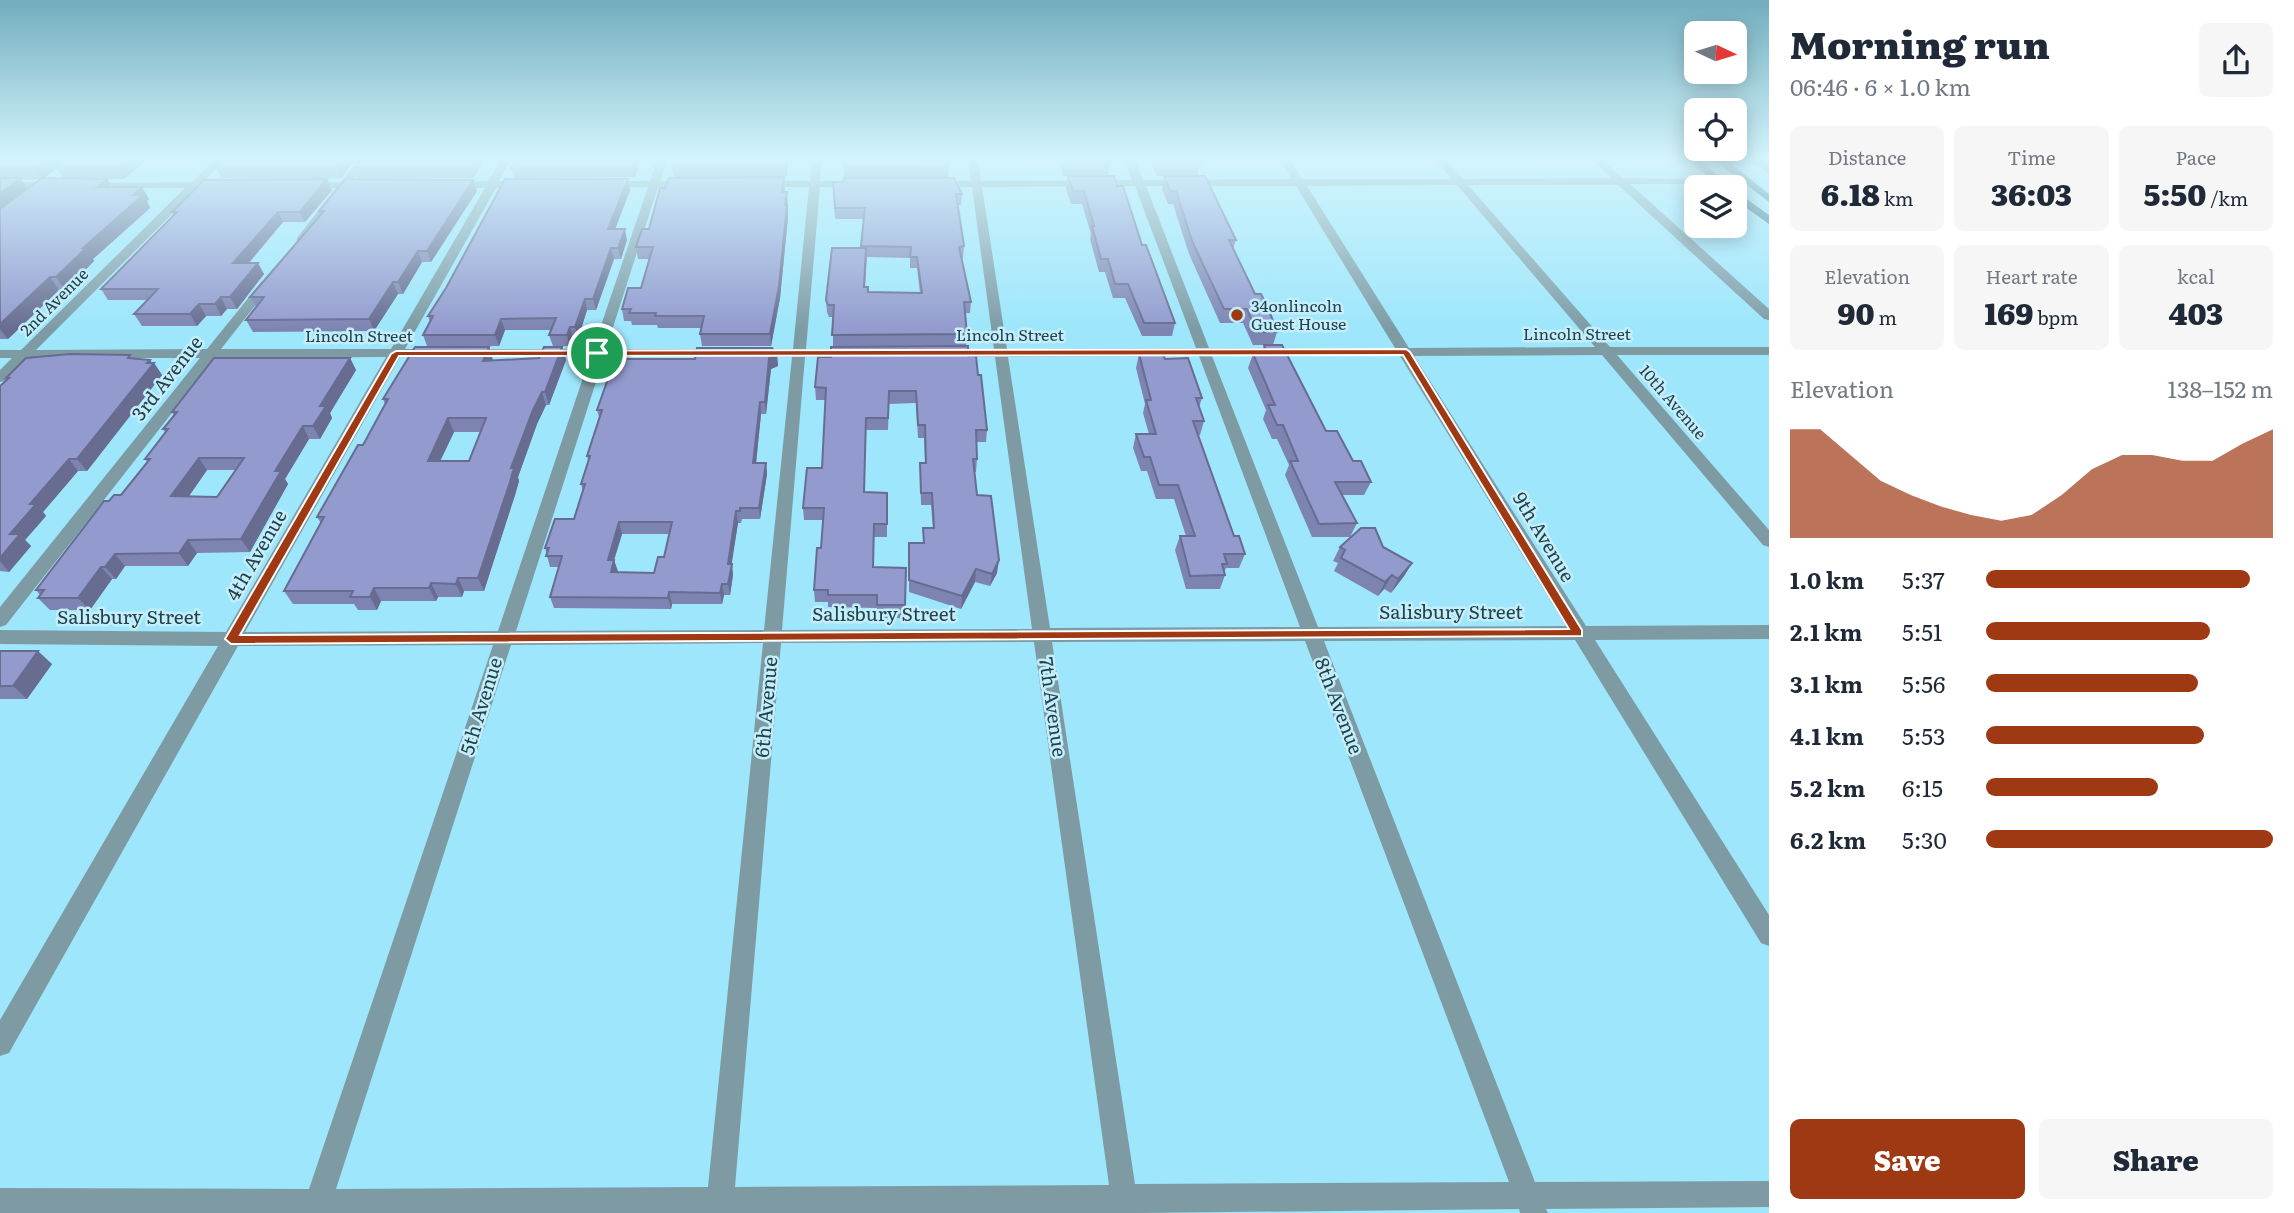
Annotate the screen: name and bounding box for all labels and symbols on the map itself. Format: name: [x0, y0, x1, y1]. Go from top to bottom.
north arrow: [1684, 21, 1746, 84]
street label: 2nd Avenue: [14, 262, 93, 341]
place label: 34onlincoln Guest House: [1251, 293, 1346, 335]
marker: 34onlincoln Guest House: [1229, 307, 1245, 323]
street label: Lincoln Street: [1523, 321, 1631, 345]
street label: Lincoln Street: [956, 322, 1064, 346]
street label: Lincoln Street: [305, 323, 413, 347]
pin: [567, 323, 627, 383]
street label: 3rd Avenue: [124, 329, 208, 426]
street label: 10th Avenue: [1634, 359, 1713, 444]
street label: 9th Avenue: [1507, 486, 1583, 587]
street label: 4th Avenue: [218, 504, 293, 605]
street label: Salisbury Street: [1379, 597, 1523, 625]
street label: Salisbury Street: [812, 599, 956, 627]
street label: Salisbury Street: [57, 602, 201, 630]
street label: 5th Avenue: [452, 653, 508, 758]
street label: 8th Avenue: [1309, 653, 1371, 758]
street label: 6th Avenue: [747, 655, 783, 758]
street label: 7th Avenue: [1033, 655, 1075, 759]

